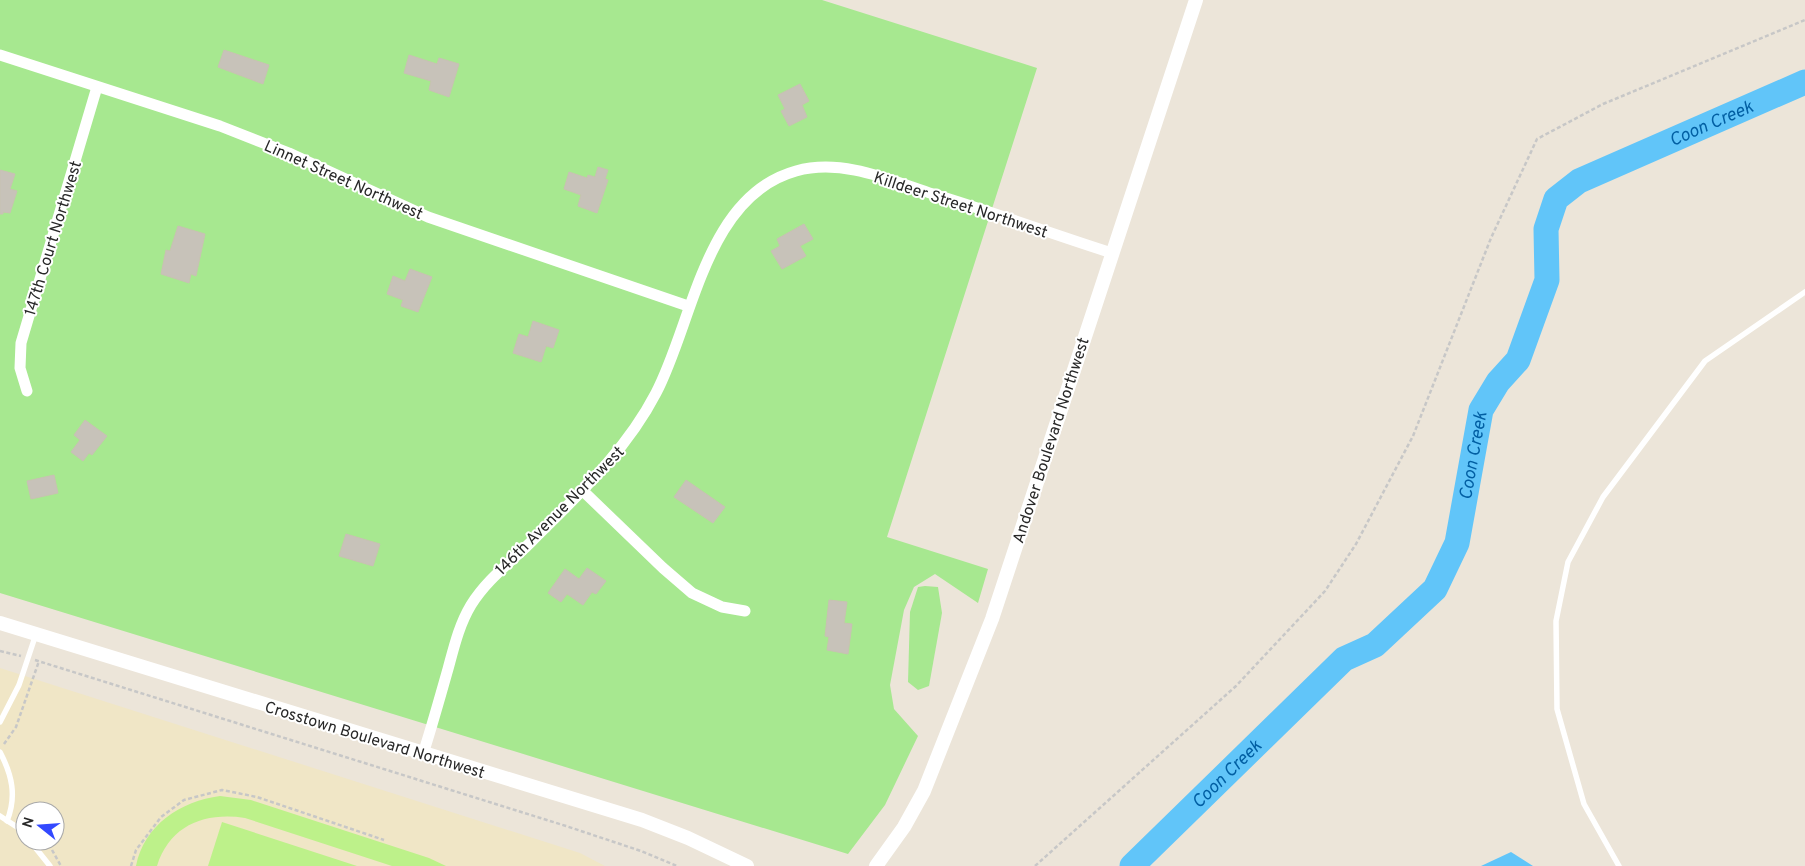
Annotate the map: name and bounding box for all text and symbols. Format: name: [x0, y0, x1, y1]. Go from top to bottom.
water label: Coon Creek: [1666, 96, 1758, 153]
street label: Linnet Street Northwest: [261, 137, 426, 225]
street label: 147th Court Northwest: [21, 159, 87, 318]
street label: Killdeer Street Northwest: [871, 168, 1050, 244]
street label: Andover Boulevard Northwest: [1009, 335, 1095, 546]
water label: Coon Creek: [1455, 409, 1494, 502]
street label: 146th Avenue Northwest: [492, 443, 629, 580]
street label: Crosstown Boulevard Northwest: [262, 698, 487, 784]
water label: Coon Creek: [1188, 735, 1268, 814]
north arrow: [15, 801, 65, 851]
text: N: [19, 815, 39, 830]

